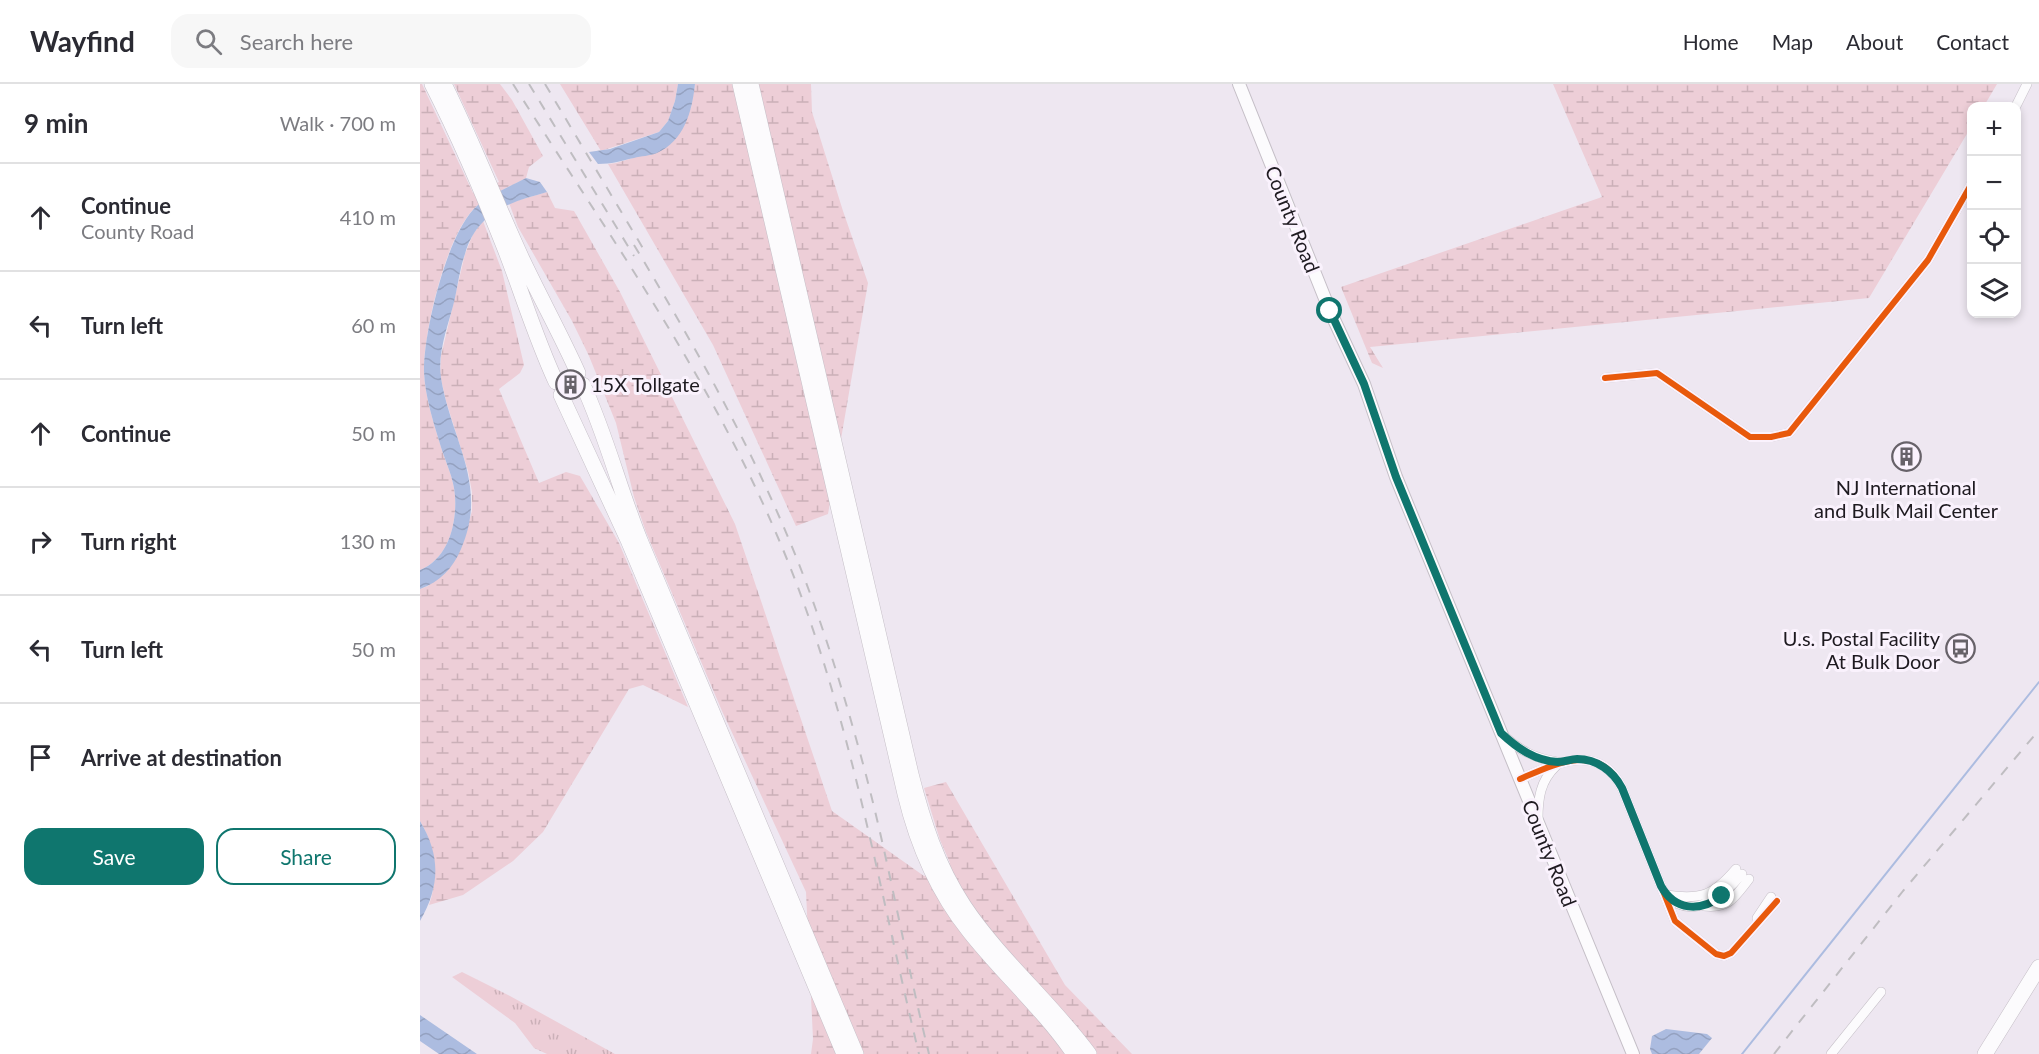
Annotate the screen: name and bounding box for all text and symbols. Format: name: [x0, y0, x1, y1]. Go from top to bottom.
search box: [171, 14, 591, 68]
text: Wayfind: [30, 24, 135, 58]
icon: search: [192, 25, 225, 58]
text: Search here: [240, 28, 353, 55]
text: Home: [1683, 29, 1739, 54]
text: Map: [1772, 29, 1813, 54]
text: About: [1846, 29, 1903, 54]
text: Contact: [1936, 29, 2009, 54]
map controls: [1967, 102, 2021, 318]
button: +: [1967, 102, 2021, 156]
text: 9 min: [24, 107, 88, 139]
text: Walk · 700 m: [280, 111, 396, 135]
button: −: [1967, 156, 2021, 210]
street label: County Road: [1261, 162, 1325, 276]
text: Continue: [81, 192, 171, 219]
icon: ahead: [24, 201, 57, 234]
text: 410 m: [340, 205, 396, 229]
button: locate: [1967, 210, 2021, 264]
text: County Road: [81, 219, 194, 243]
button: layers: [1967, 264, 2021, 318]
route start: [1316, 297, 1342, 323]
icon: left: [24, 309, 57, 342]
text: Turn left: [81, 312, 163, 339]
text: 60 m: [351, 313, 396, 337]
building icon: 15X Tollgate: [554, 368, 586, 400]
place label: 15X Tollgate: [591, 372, 700, 396]
icon: ahead: [24, 417, 57, 450]
text: Continue: [81, 420, 171, 447]
text: 50 m: [351, 421, 396, 445]
building icon: NJ International and Bulk Mail Center: [1890, 441, 1922, 473]
place label: NJ International and Bulk Mail Center: [1814, 475, 1999, 522]
icon: right: [24, 525, 57, 558]
text: Turn right: [81, 528, 176, 555]
text: 130 m: [340, 529, 396, 553]
place label: U.s. Postal Facility At Bulk Door: [1783, 626, 1941, 673]
icon: left: [24, 633, 57, 666]
bus stop icon: U.s. Postal Facility At Bulk Door: [1945, 633, 1977, 665]
text: Turn left: [81, 636, 163, 663]
text: 50 m: [351, 637, 396, 661]
icon: arrive: [24, 741, 57, 774]
text: Arrive at destination: [81, 744, 282, 771]
street label: County Road: [1518, 796, 1582, 910]
button: Save: [24, 828, 204, 885]
button: Share: [216, 828, 396, 885]
route end: [1708, 882, 1734, 908]

